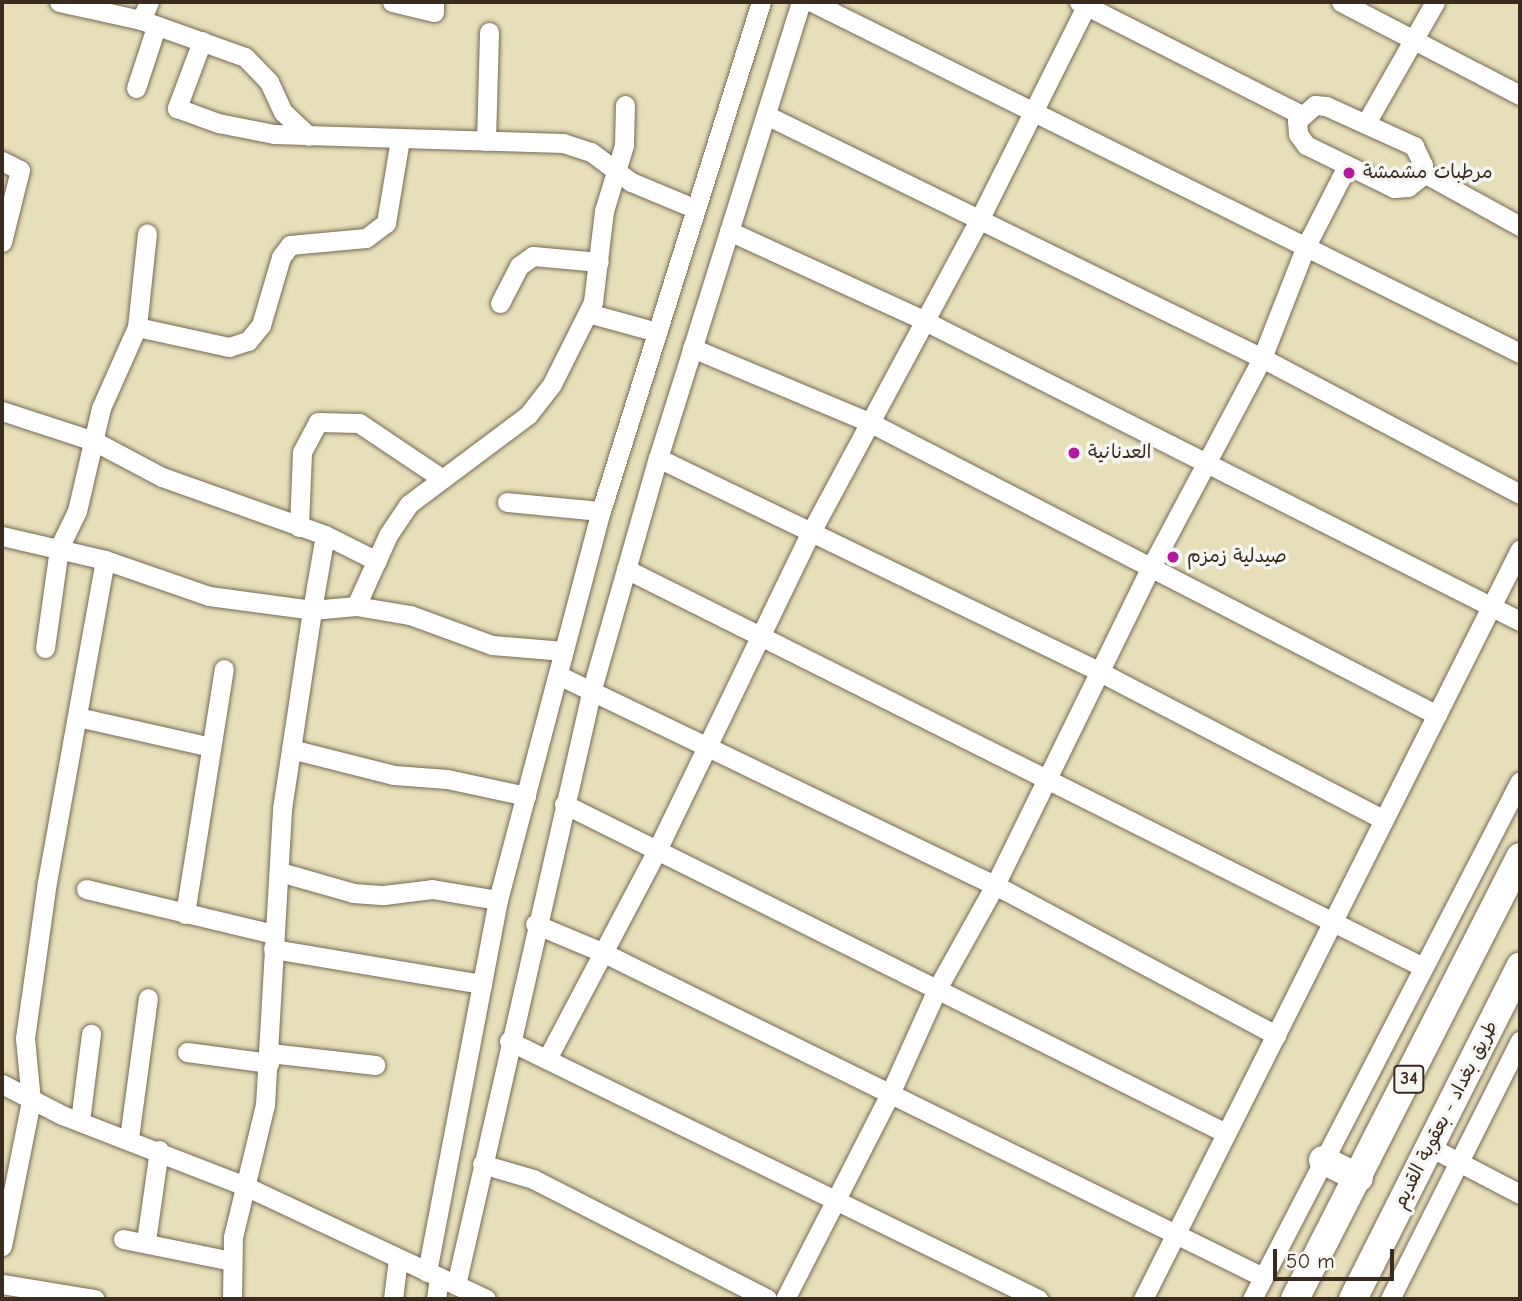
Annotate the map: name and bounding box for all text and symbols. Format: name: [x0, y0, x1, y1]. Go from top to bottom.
place label: مرطبات مشمشة: [1363, 162, 1492, 184]
marker: مرطبات مشمشة: [1341, 165, 1357, 181]
place label: العدنانية: [1088, 442, 1151, 464]
marker: العدنانية: [1066, 445, 1082, 461]
place label: صيدلية زمزم: [1187, 546, 1287, 568]
marker: صيدلية زمزم: [1165, 549, 1181, 565]
street label: طريق بغداد - بعقوبة القديم: [1389, 1017, 1503, 1213]
road number: 34: [1393, 1064, 1425, 1094]
scale bar: [1277, 1234, 1398, 1278]
text: 50 m: [1286, 1249, 1335, 1273]

